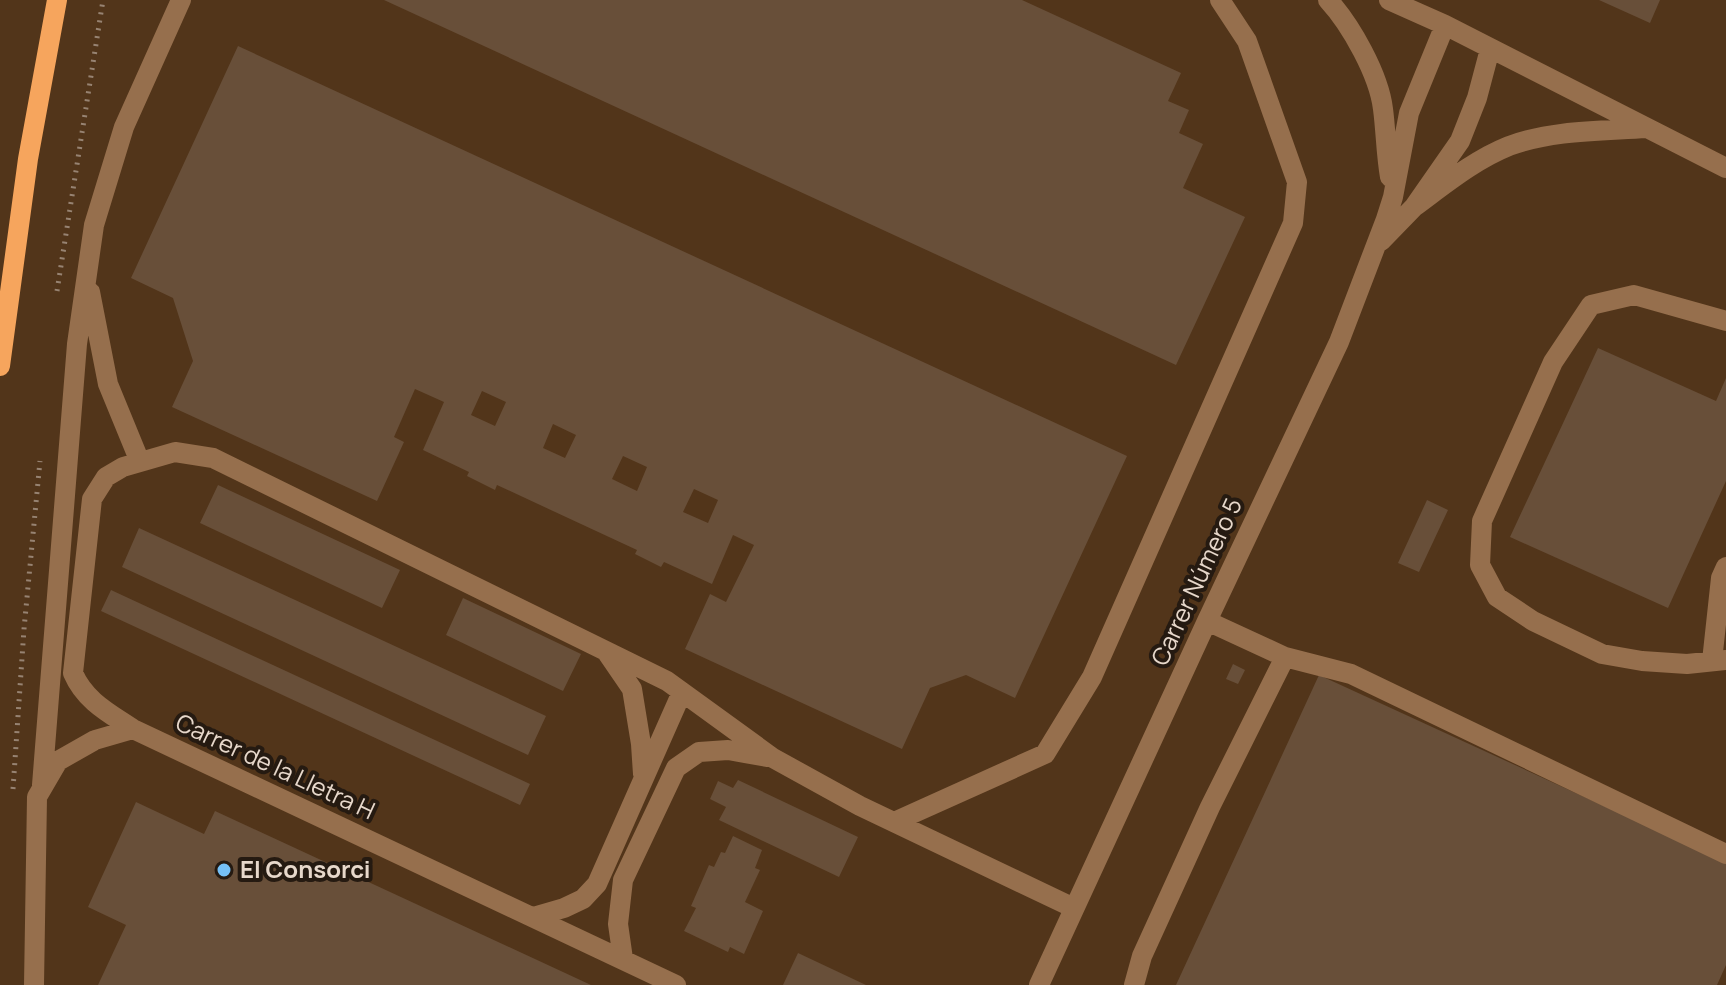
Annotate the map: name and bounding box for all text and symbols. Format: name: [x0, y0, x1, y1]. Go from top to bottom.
street label: Carrer Número 5: [1142, 492, 1249, 671]
street label: Carrer de la Lletra H: [171, 705, 381, 826]
place label: El Consorci: [240, 852, 371, 885]
marker: El Consorci: [215, 861, 233, 879]

